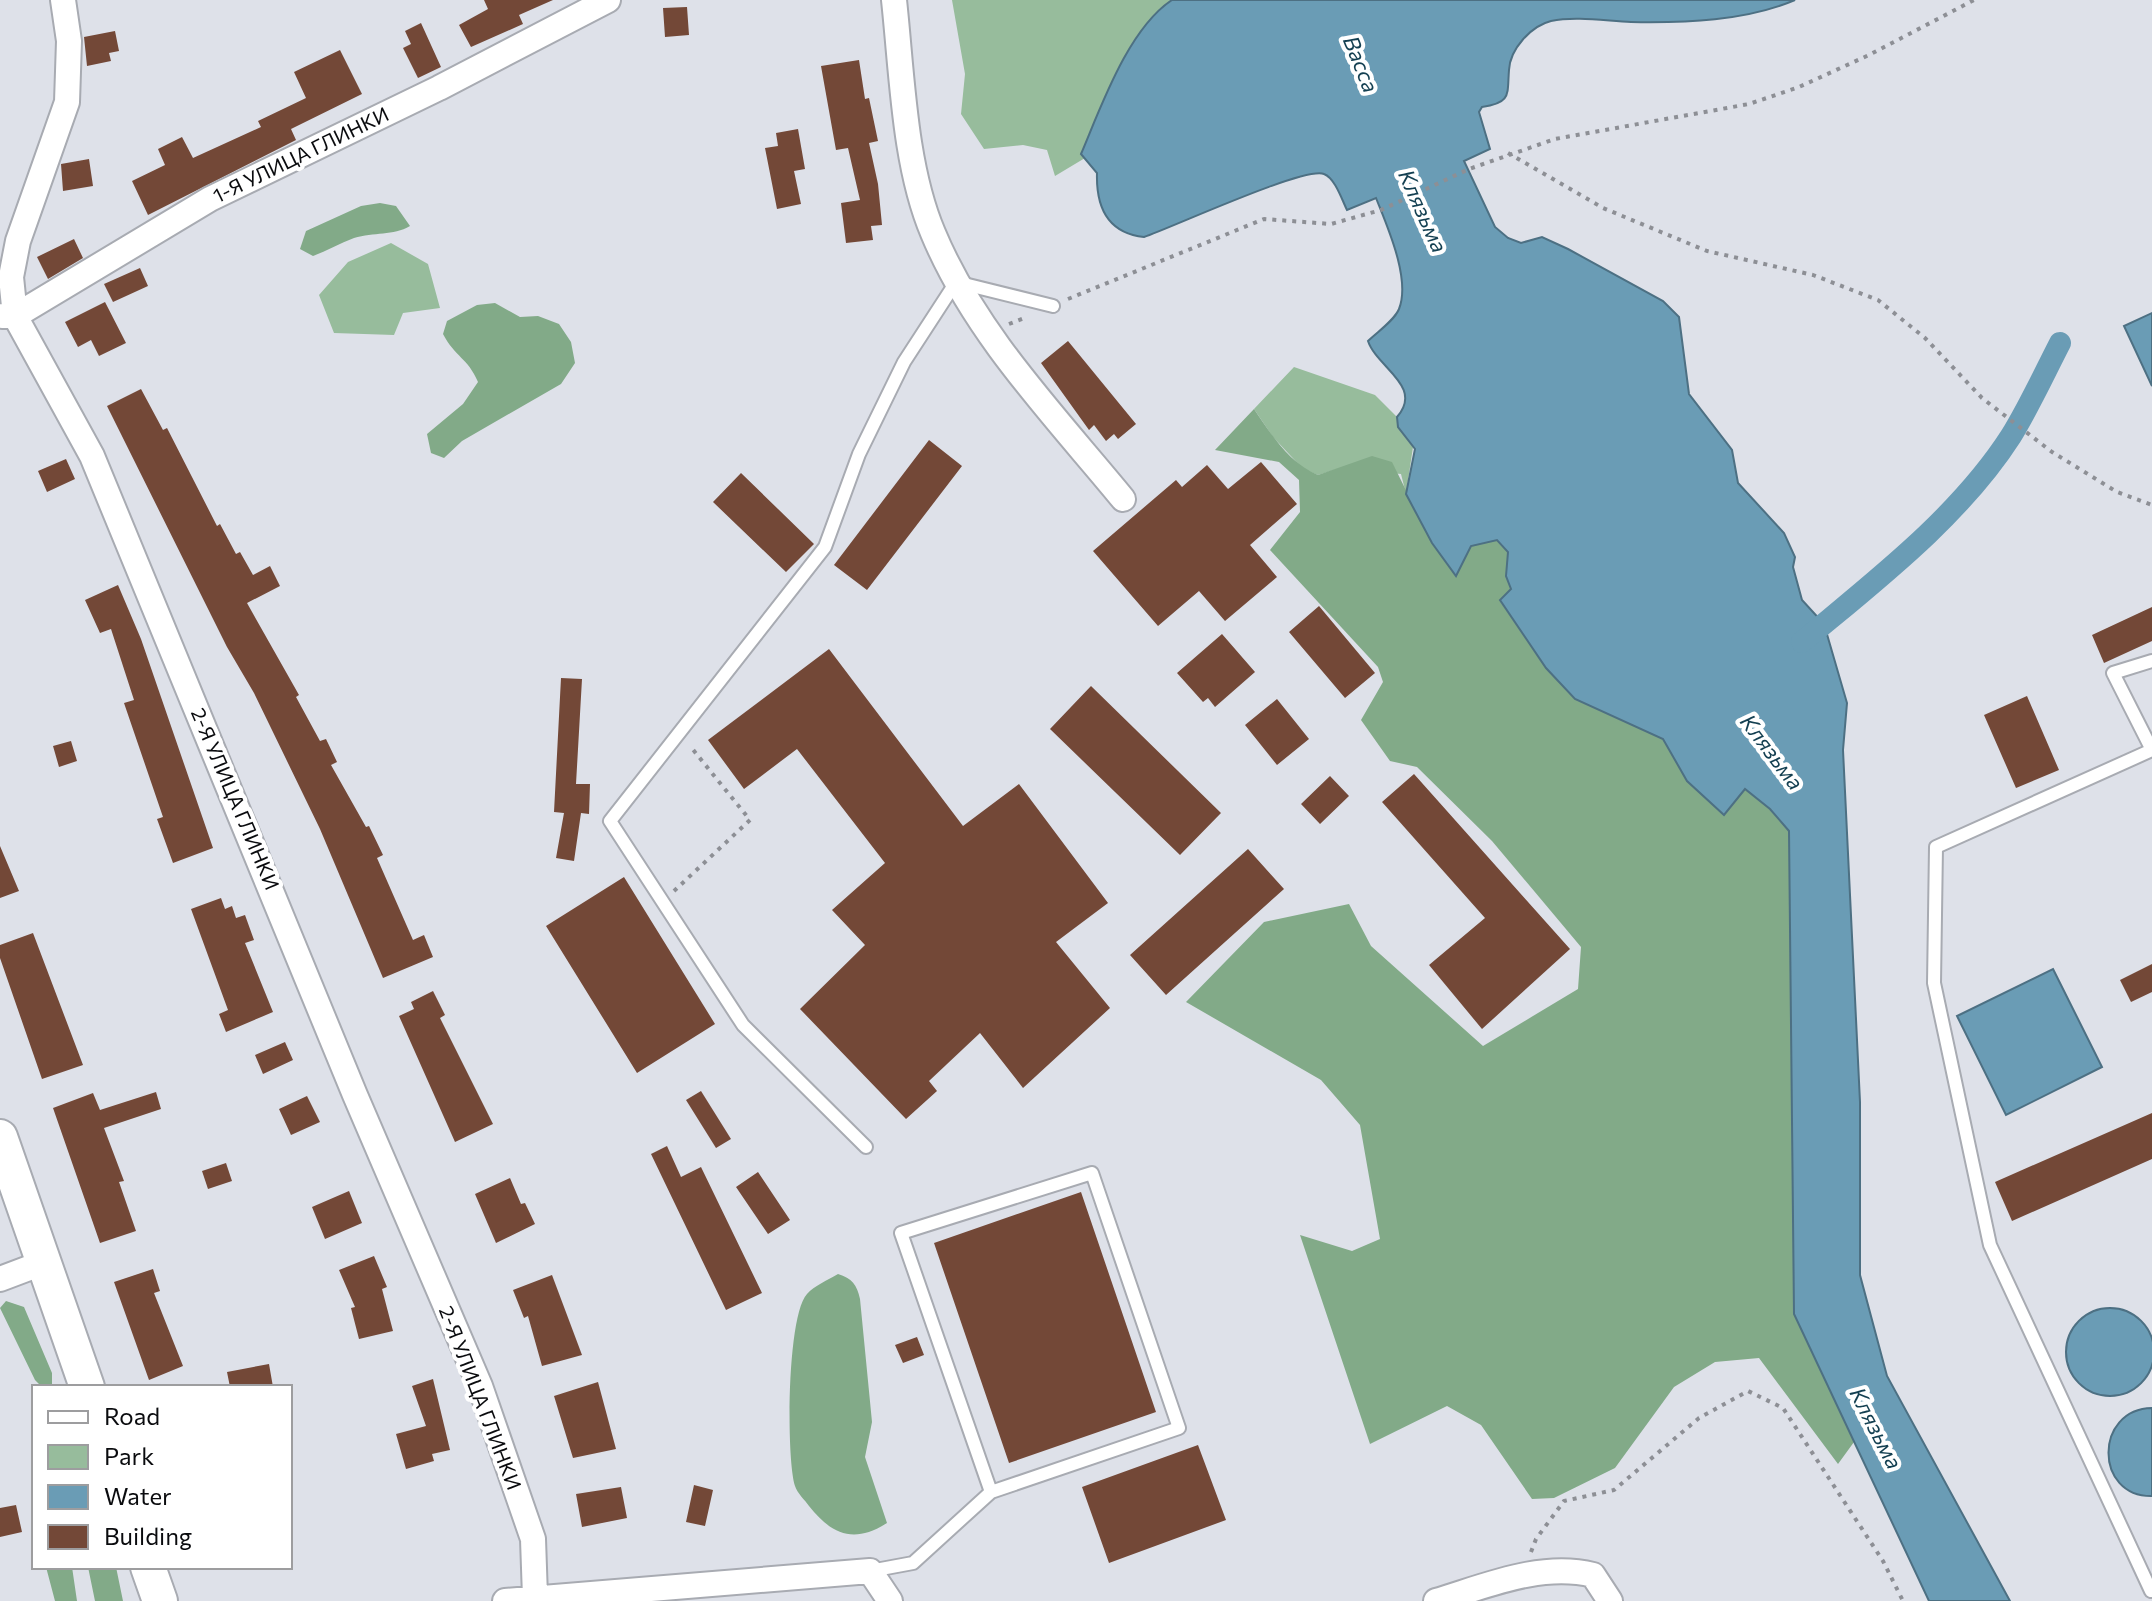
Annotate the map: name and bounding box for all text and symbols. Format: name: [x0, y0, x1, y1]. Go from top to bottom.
water label: Васса: [1338, 31, 1385, 96]
street label: 1-Я УЛИЦА ГЛИНКИ: [209, 101, 392, 207]
water label: Клязьма: [1393, 165, 1454, 257]
street label: 2-Я УЛИЦА ГЛИНКИ: [187, 704, 285, 893]
water label: Клязьма: [1735, 708, 1810, 795]
street label: 2-Я УЛИЦА ГЛИНКИ: [435, 1302, 527, 1493]
water label: Клязьма: [1844, 1382, 1908, 1473]
legend: [32, 1385, 292, 1569]
text: Road: [104, 1401, 160, 1430]
text: Park: [104, 1441, 154, 1470]
text: Water: [104, 1481, 172, 1510]
text: Building: [104, 1521, 192, 1550]

